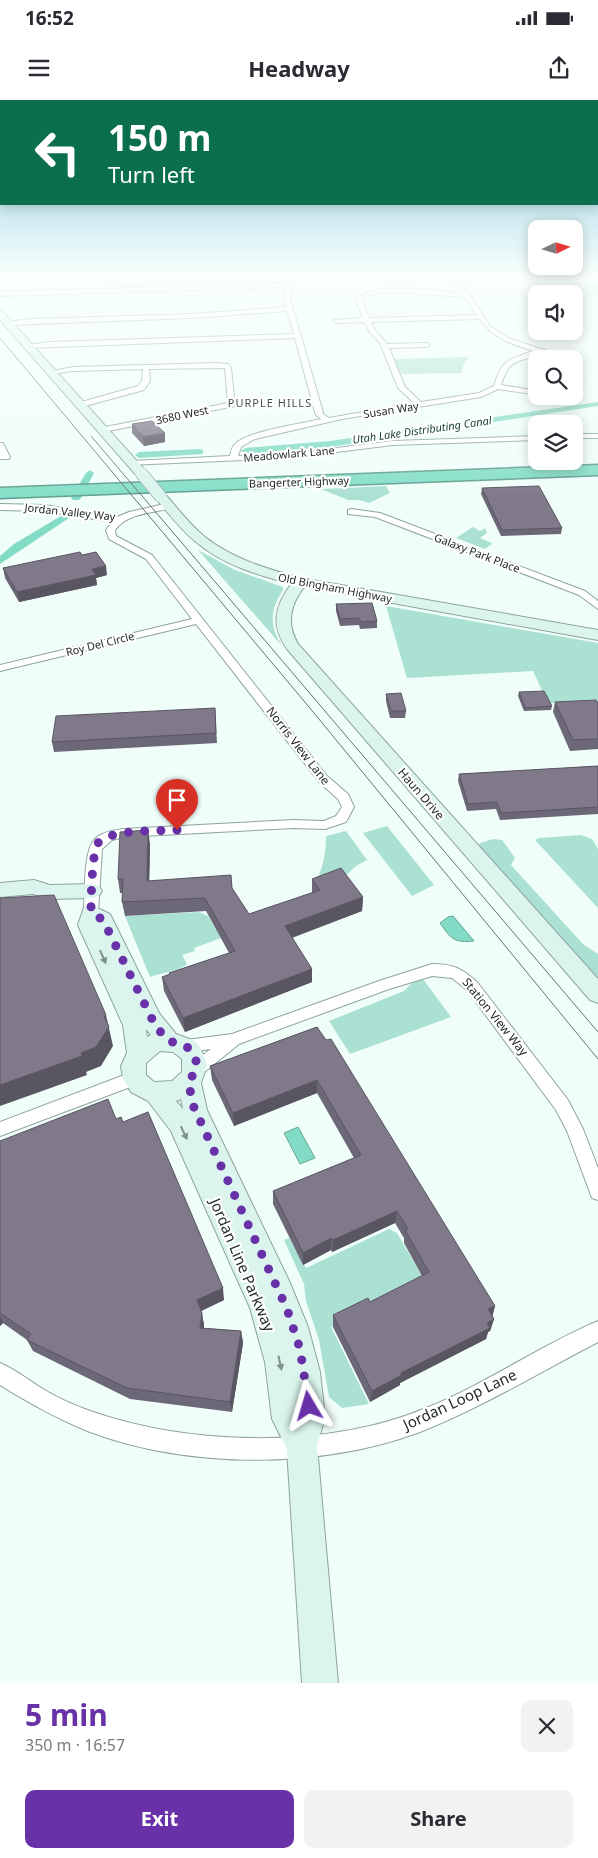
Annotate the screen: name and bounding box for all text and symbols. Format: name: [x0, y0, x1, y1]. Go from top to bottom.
text: 16:52: [25, 5, 74, 31]
text: Headway: [248, 53, 350, 83]
icon: menu: [25, 54, 53, 82]
icon: share: [545, 54, 573, 82]
text: 150 m: [108, 114, 211, 161]
icon: left: [25, 120, 90, 185]
text: Turn left: [108, 159, 195, 189]
north arrow: [528, 220, 582, 275]
map controls: [528, 220, 583, 470]
button: sound: [528, 285, 583, 340]
button: search: [528, 350, 583, 405]
district label: PURPLE HILLS: [228, 395, 312, 410]
street label: Susan Way: [362, 398, 420, 421]
street label: 3680 West: [154, 402, 210, 427]
water label: Utah Lake Distributing Canal: [351, 412, 494, 447]
button: layers: [528, 415, 583, 470]
street label: Meadowlark Lane: [243, 442, 335, 465]
street label: Bangerter Highway: [249, 472, 350, 491]
street label: Jordan Valley Way: [23, 499, 116, 524]
street label: Galaxy Park Place: [432, 529, 522, 576]
street label: Old Bingham Highway: [277, 569, 394, 606]
street label: Roy Del Circle: [64, 628, 136, 659]
street label: Norris View Lane: [263, 703, 334, 788]
street label: Haun Drive: [394, 764, 449, 823]
pin: [156, 779, 198, 830]
icon: arrive: [163, 786, 191, 814]
one-way arrow: [99, 950, 107, 964]
street label: Station View Way: [459, 974, 533, 1060]
one-way arrow: [180, 1126, 188, 1140]
street label: Jordan Line Parkway: [205, 1193, 280, 1335]
one-way arrow: [276, 1356, 284, 1372]
street label: Jordan Loop Lane: [398, 1364, 520, 1435]
position arrow: [282, 1379, 334, 1431]
text: 5 min: [25, 1694, 108, 1735]
button: close: [521, 1700, 573, 1752]
text: 350 m · 16:57: [25, 1734, 125, 1756]
button: Exit: [25, 1790, 294, 1848]
button: Share: [304, 1790, 573, 1848]

